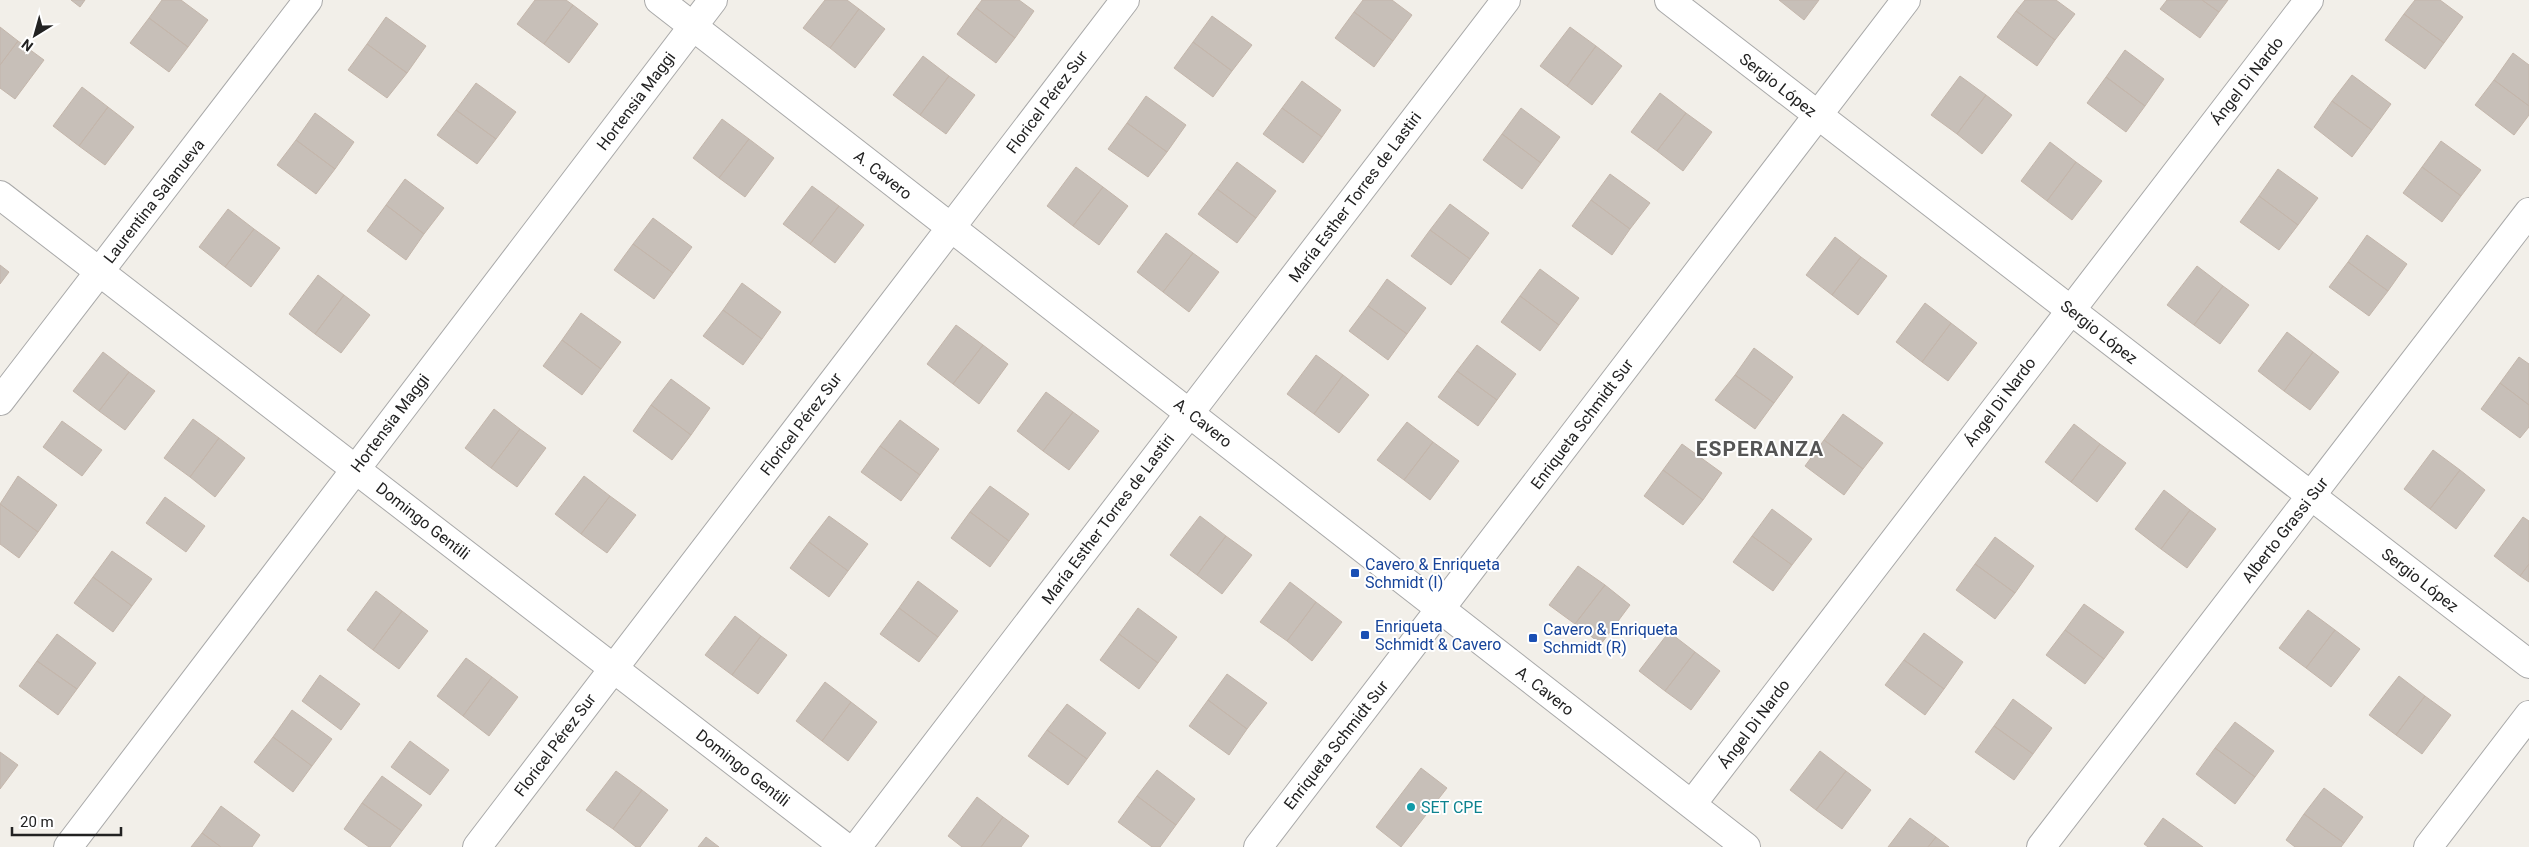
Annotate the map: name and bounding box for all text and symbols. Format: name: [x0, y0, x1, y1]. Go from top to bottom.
north arrow: [10, 10, 60, 60]
street label: Ángel Di Nardo: [2207, 33, 2287, 129]
text: N: [18, 36, 36, 55]
street label: Floricel Pérez Sur: [1002, 46, 1092, 157]
street label: Hortensia Maggi: [593, 48, 679, 154]
street label: Sergio López: [1736, 49, 1820, 121]
street label: María Esther Torres de Lastiri: [1285, 108, 1425, 286]
street label: Laurentina Salanueva: [100, 135, 208, 267]
street label: A. Cavero: [850, 147, 916, 203]
street label: Sergio López: [2057, 296, 2141, 368]
street label: Ángel Di Nardo: [1960, 354, 2040, 450]
street label: Enriqueta Schmidt Sur: [1527, 355, 1638, 493]
street label: Floricel Pérez Sur: [756, 368, 846, 479]
street label: Hortensia Maggi: [347, 370, 433, 476]
street label: A. Cavero: [1170, 395, 1236, 451]
street label: María Esther Torres de Lastiri: [1038, 430, 1178, 608]
district label: ESPERANZA: [1696, 437, 1824, 461]
street label: Alberto Grassi Sur: [2238, 473, 2332, 587]
street label: Domingo Gentili: [372, 479, 474, 563]
street label: Sergio López: [2378, 544, 2462, 616]
place label: Cavero & Enriqueta Schmidt (I): [1365, 555, 1500, 592]
marker: Cavero & Enriqueta Schmidt (I): [1349, 567, 1361, 579]
place label: Enriqueta Schmidt & Cavero: [1375, 617, 1501, 654]
place label: Cavero & Enriqueta Schmidt (R): [1543, 620, 1678, 657]
marker: Enriqueta Schmidt & Cavero: [1359, 629, 1371, 641]
marker: Cavero & Enriqueta Schmidt (R): [1527, 632, 1539, 644]
street label: A. Cavero: [1512, 663, 1578, 719]
street label: Enriqueta Schmidt Sur: [1280, 676, 1393, 813]
street label: Ángel Di Nardo: [1714, 676, 1794, 772]
street label: Floricel Pérez Sur: [510, 689, 600, 800]
street label: Domingo Gentili: [692, 726, 794, 810]
place label: SET CPE: [1421, 798, 1483, 817]
marker: SET CPE: [1405, 801, 1417, 813]
scale bar: [12, 804, 121, 836]
text: 20 m: [20, 813, 54, 831]

